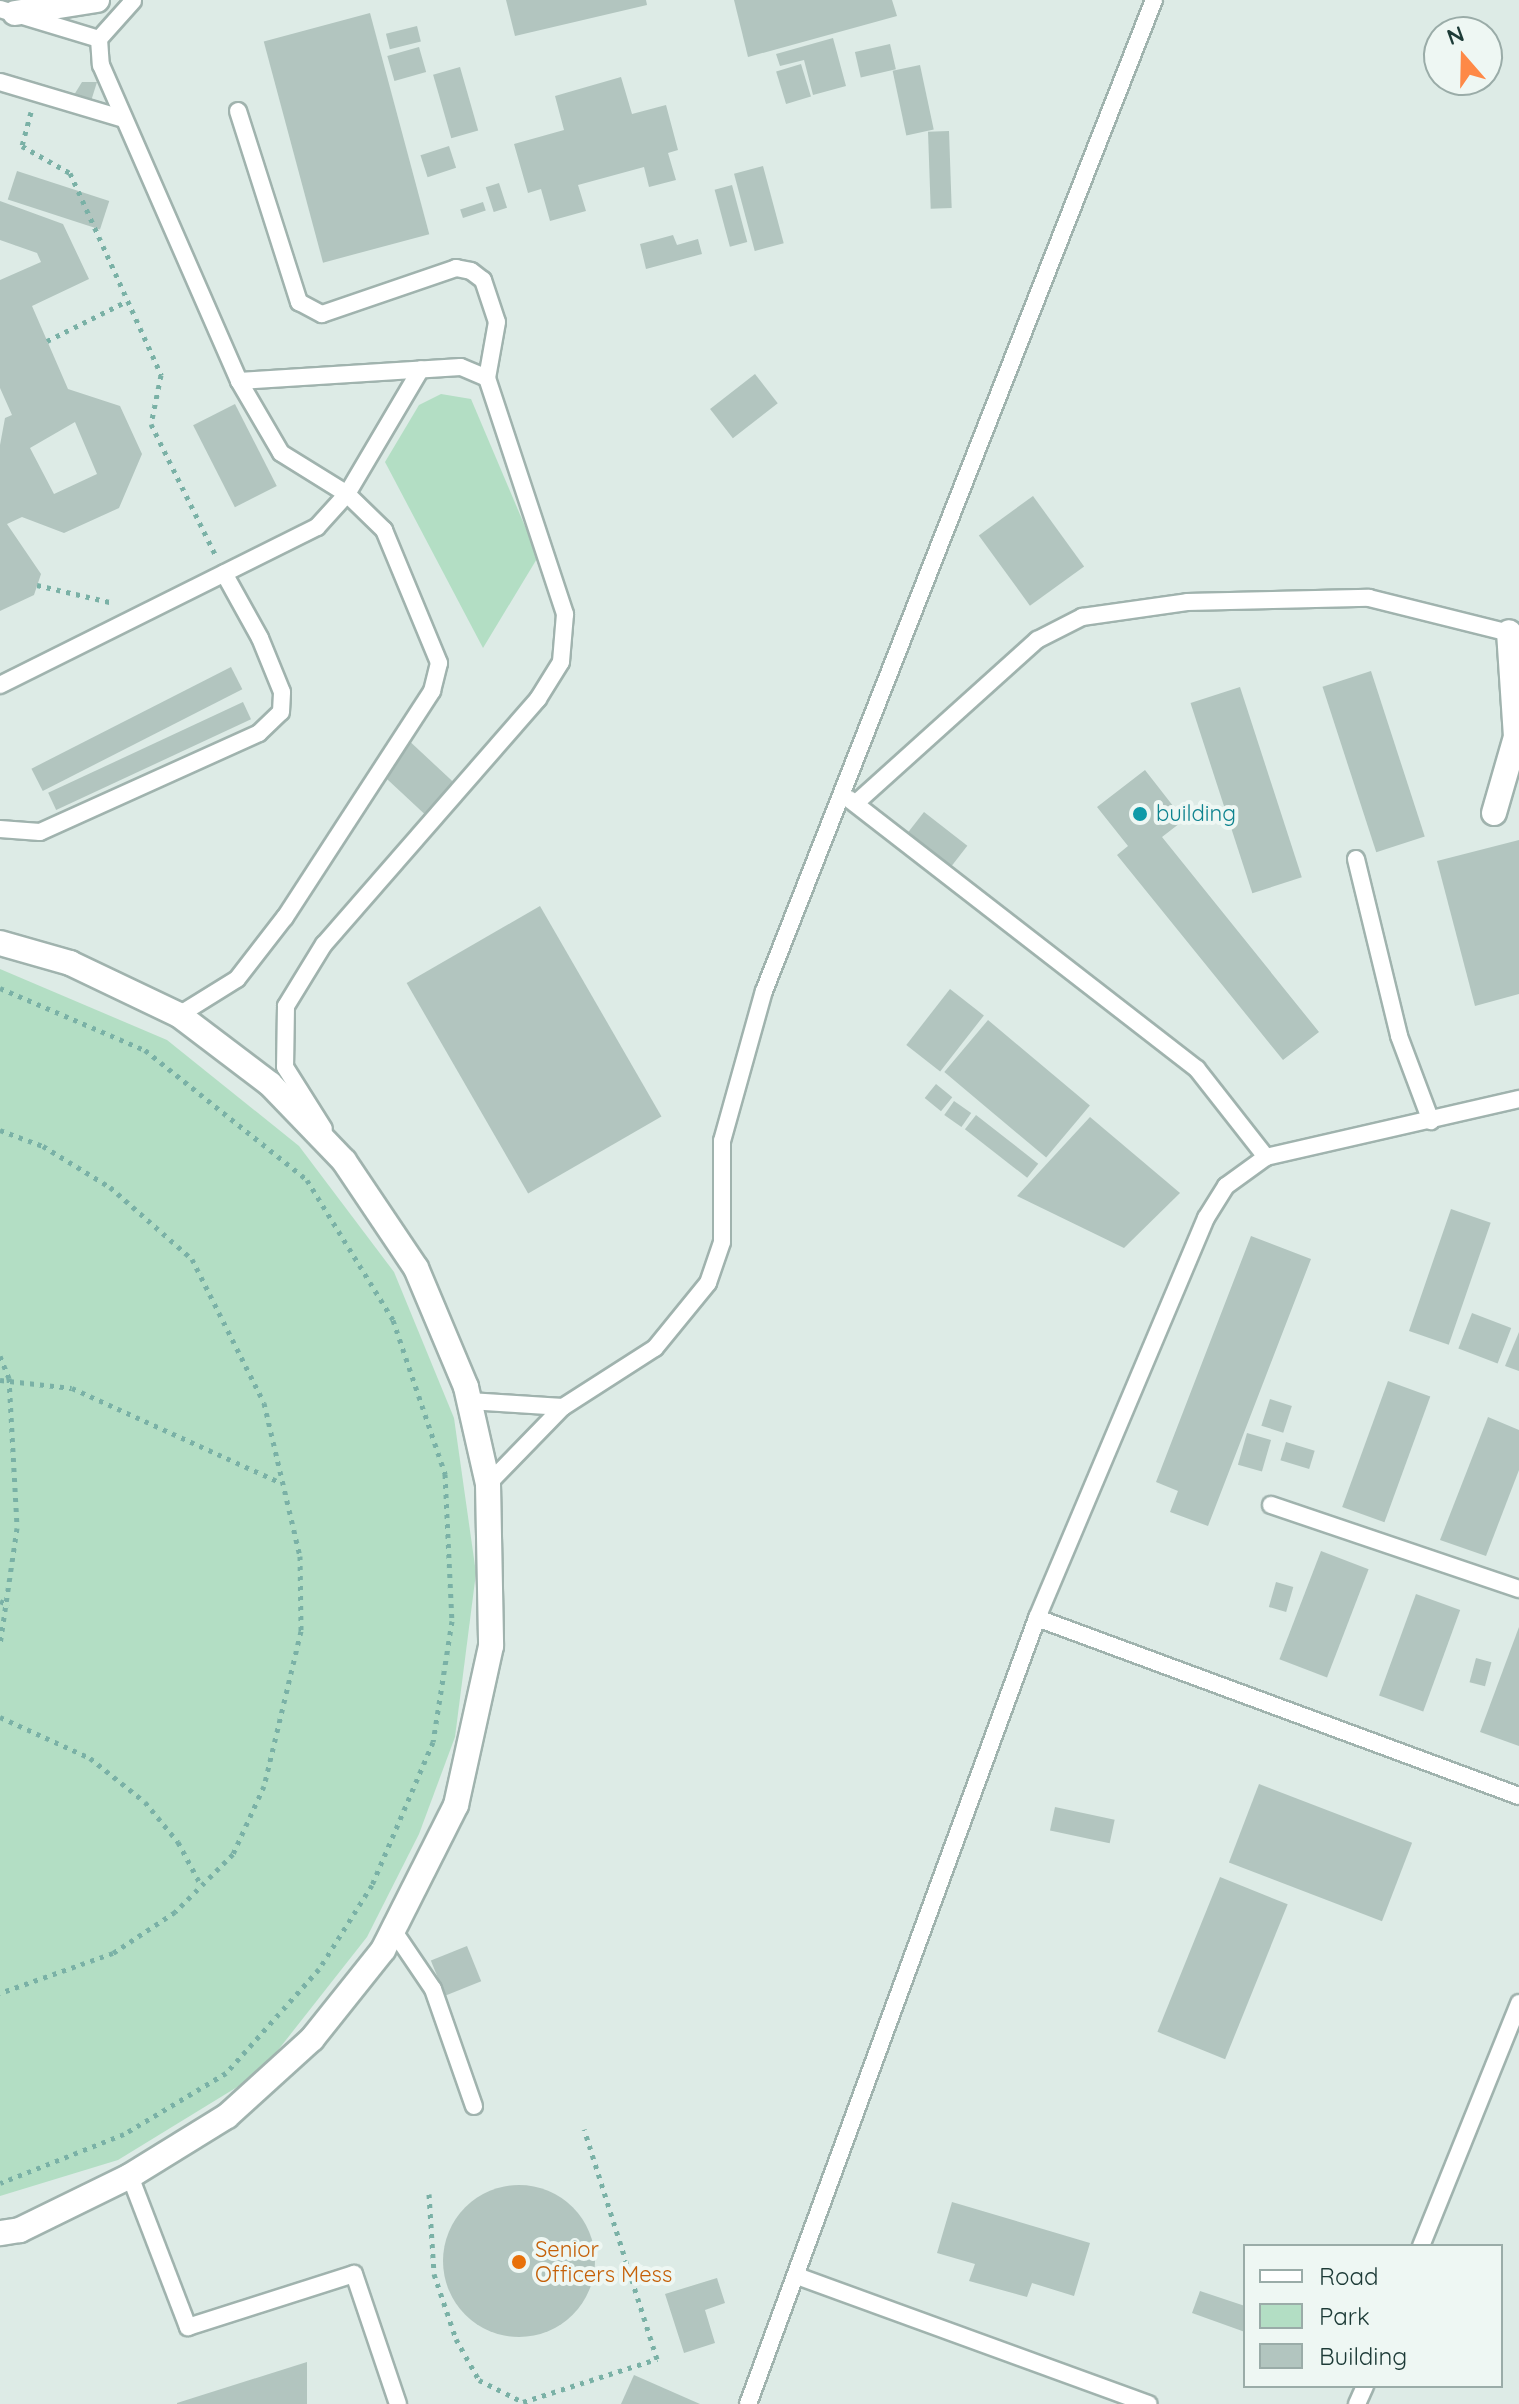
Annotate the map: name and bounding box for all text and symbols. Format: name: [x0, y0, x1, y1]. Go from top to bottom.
north arrow: [1423, 16, 1503, 96]
text: N: [1443, 19, 1468, 51]
place label: building: [1156, 801, 1236, 827]
marker: building: [1131, 805, 1149, 823]
place label: Senior Officers Mess: [535, 2236, 672, 2288]
legend: [1243, 2244, 1503, 2388]
marker: Senior Officers Mess: [510, 2253, 528, 2271]
text: Road: [1319, 2261, 1379, 2291]
text: Park: [1319, 2301, 1370, 2331]
text: Building: [1319, 2341, 1407, 2371]

